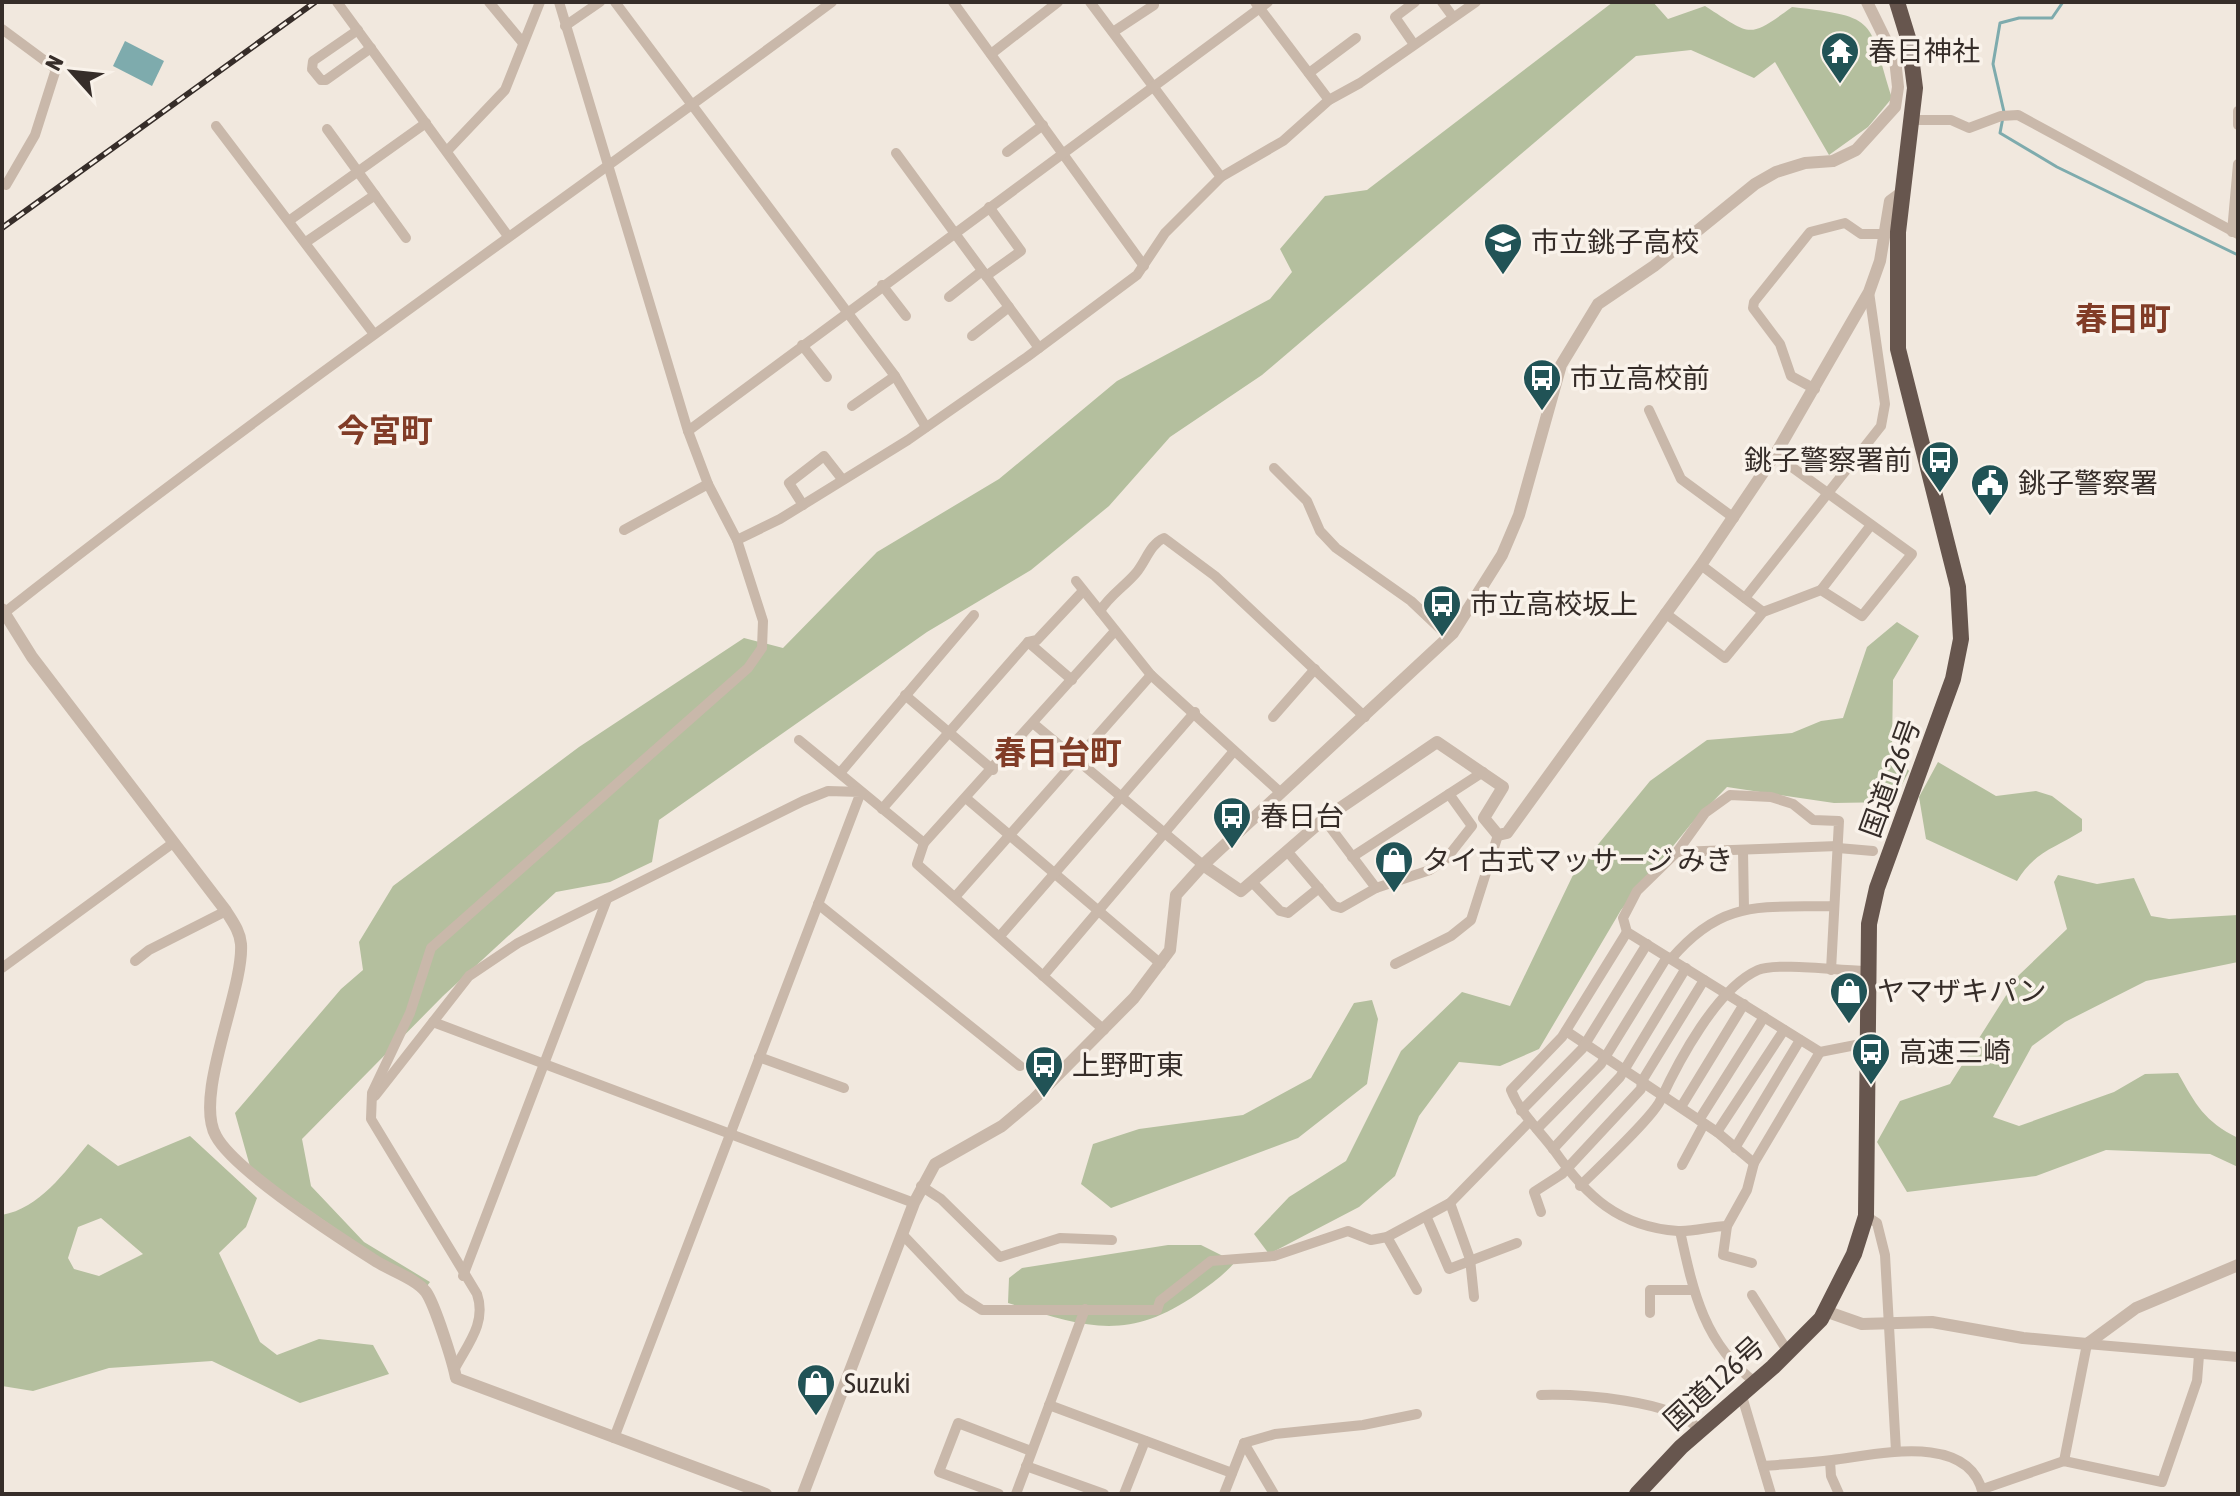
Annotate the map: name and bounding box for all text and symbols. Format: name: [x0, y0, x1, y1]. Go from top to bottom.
temple icon: 春日神社: [1819, 30, 1861, 85]
north arrow: [32, 32, 112, 112]
place label: 春日神社: [1868, 35, 1980, 67]
text: N: [40, 51, 69, 75]
school or university icon: 市立銚子高校: [1482, 221, 1524, 276]
place label: 市立銚子高校: [1531, 226, 1699, 258]
district label: 春日町: [2075, 300, 2171, 337]
bus stop icon: 市立高校前: [1521, 357, 1563, 412]
place label: 市立高校前: [1570, 362, 1710, 394]
district label: 今宮町: [337, 412, 433, 449]
bus stop icon: 銚子警察署前: [1919, 439, 1961, 494]
place label: 銚子警察署前: [1744, 444, 1912, 476]
public building icon: 銚子警察署: [1969, 462, 2011, 517]
place label: 銚子警察署: [2018, 467, 2158, 499]
bus stop icon: 市立高校坂上: [1421, 583, 1463, 638]
place label: 市立高校坂上: [1470, 588, 1638, 620]
street label: 国道126号: [1854, 715, 1926, 841]
district label: 春日台町: [994, 734, 1122, 771]
bus stop icon: 春日台: [1211, 795, 1253, 850]
place label: 春日台: [1260, 800, 1344, 832]
shop icon: タイ古式マッサージ みき: [1373, 839, 1415, 894]
place label: タイ古式マッサージ みき: [1422, 844, 1733, 876]
shop icon: ヤマザキパン: [1828, 970, 1870, 1025]
place label: ヤマザキパン: [1877, 975, 2046, 1007]
bus stop icon: 高速三崎: [1850, 1031, 1892, 1086]
place label: 高速三崎: [1899, 1036, 2011, 1068]
bus stop icon: 上野町東: [1023, 1044, 1065, 1099]
place label: 上野町東: [1072, 1049, 1184, 1081]
street label: 国道126号: [1657, 1330, 1771, 1436]
shop icon: Suzuki: [795, 1362, 837, 1417]
place label: Suzuki: [844, 1367, 911, 1399]

